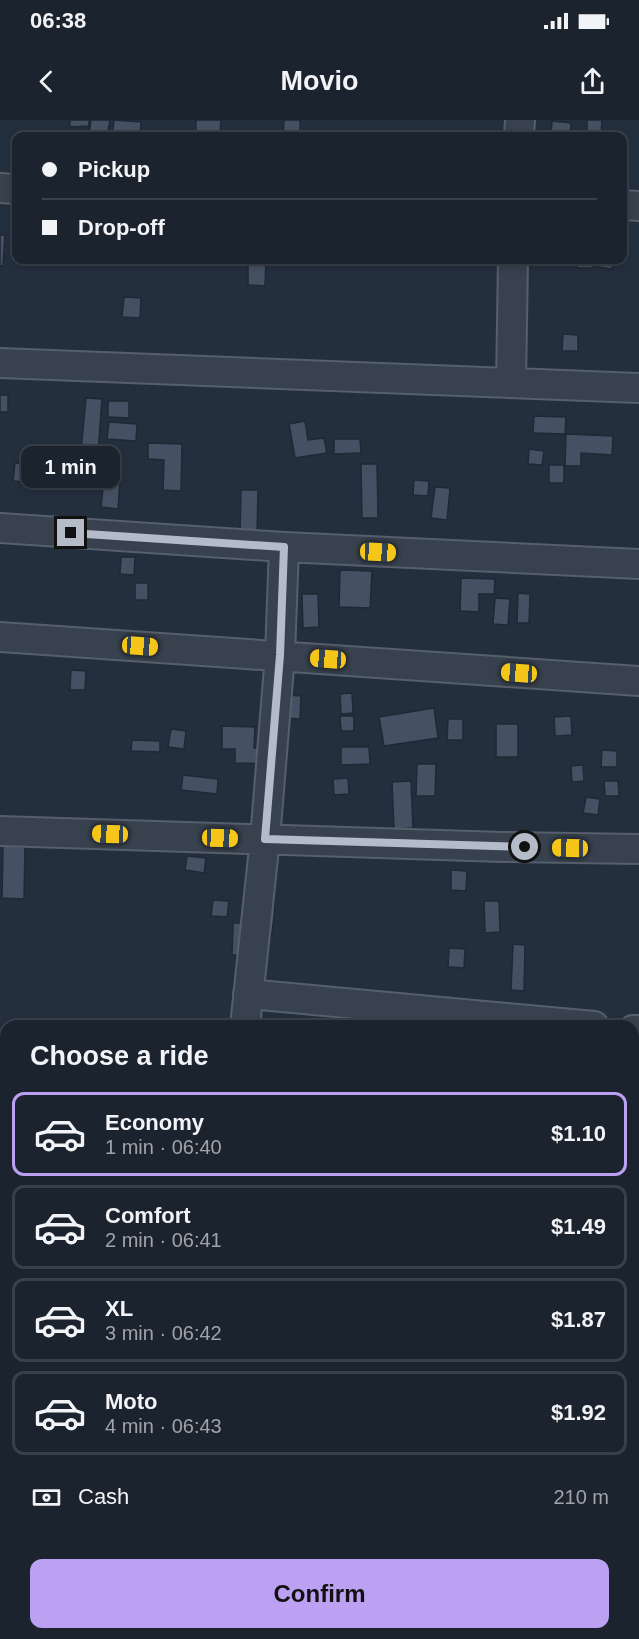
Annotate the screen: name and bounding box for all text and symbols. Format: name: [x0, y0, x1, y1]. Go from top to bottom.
text: 06:38: [30, 8, 86, 33]
icon: back: [30, 65, 63, 98]
icon: share: [576, 65, 609, 98]
text: Movio: [281, 66, 359, 96]
text: Pickup: [78, 157, 150, 182]
text: Drop-off: [78, 215, 165, 240]
callout: 1 min: [22, 446, 121, 488]
text: 1 min: [44, 456, 97, 478]
route end: [57, 519, 84, 546]
car: [360, 542, 396, 562]
car: [121, 636, 159, 656]
car: [309, 649, 347, 669]
car: [500, 663, 538, 683]
car: [92, 824, 128, 844]
car: [202, 828, 238, 848]
route start: [511, 833, 538, 860]
car: [552, 839, 588, 857]
text: Choose a ride: [30, 1041, 209, 1071]
icon: car: [33, 1107, 87, 1161]
text: Economy: [105, 1110, 204, 1135]
text: $1.10: [551, 1121, 606, 1146]
text: 1 min · 06:40: [105, 1136, 222, 1158]
icon: car: [33, 1200, 87, 1254]
text: Comfort: [105, 1203, 191, 1228]
text: $1.49: [551, 1214, 606, 1239]
text: 2 min · 06:41: [105, 1229, 222, 1251]
icon: car: [33, 1293, 87, 1347]
text: XL: [105, 1296, 133, 1321]
text: $1.87: [551, 1307, 606, 1332]
text: 3 min · 06:42: [105, 1322, 222, 1344]
icon: car: [33, 1386, 87, 1440]
text: Moto: [105, 1389, 158, 1414]
text: $1.92: [551, 1400, 606, 1425]
text: 4 min · 06:43: [105, 1415, 222, 1437]
icon: cash: [30, 1481, 63, 1514]
text: Cash: [78, 1484, 129, 1509]
text: 210 m: [553, 1486, 609, 1508]
button: Confirm: [30, 1559, 609, 1628]

